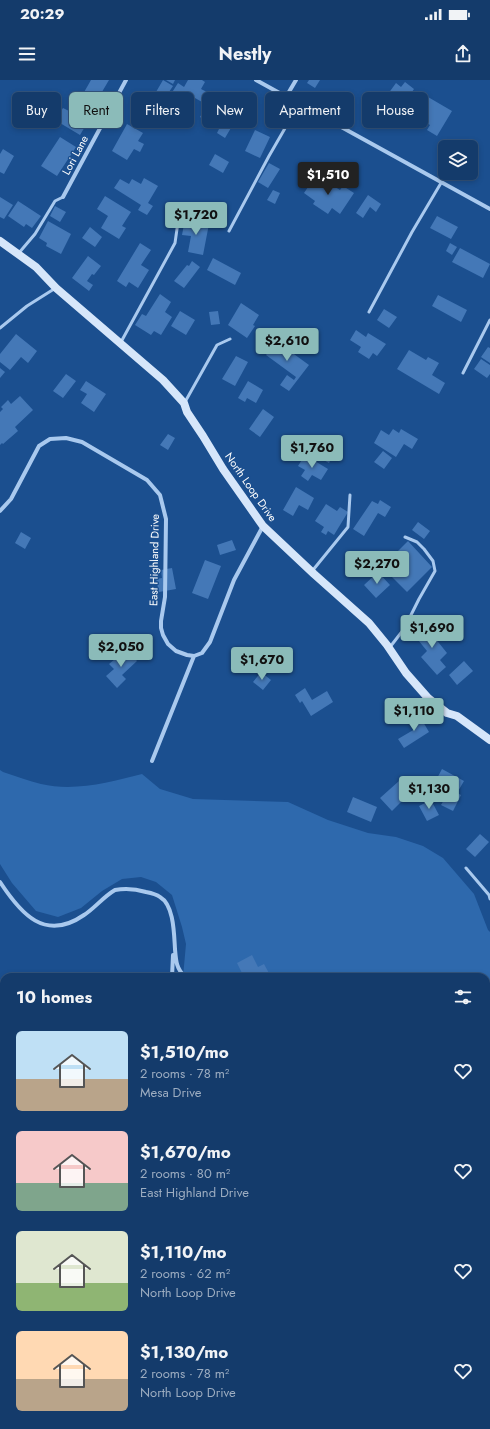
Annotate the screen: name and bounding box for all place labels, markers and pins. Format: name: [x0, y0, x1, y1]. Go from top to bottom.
pin: $1,510: [295, 162, 361, 196]
pin: $1,720: [163, 202, 229, 236]
pin: $2,610: [254, 328, 320, 362]
pin: $1,760: [279, 435, 345, 469]
pin: $2,270: [344, 551, 410, 585]
pin: $1,690: [399, 615, 465, 649]
pin: $2,050: [88, 634, 154, 668]
pin: $1,670: [229, 647, 295, 681]
pin: $1,110: [381, 698, 447, 732]
pin: $1,130: [396, 776, 462, 810]

